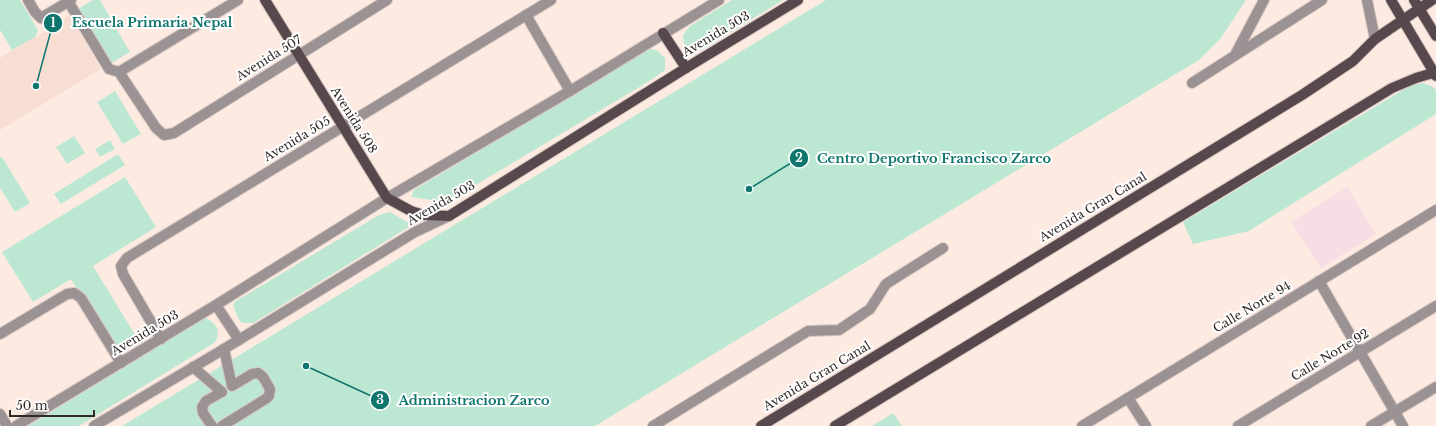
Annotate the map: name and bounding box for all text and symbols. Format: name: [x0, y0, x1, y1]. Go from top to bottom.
street label: Avenida 503: [679, 8, 752, 60]
callout: Escuela Primaria Nepal: [43, 10, 240, 35]
text: Escuela Primaria Nepal: [72, 14, 233, 31]
text: 1: [50, 15, 56, 30]
street label: Avenida 507: [232, 31, 305, 84]
street label: Avenida 508: [328, 83, 381, 156]
street label: Avenida 505: [260, 113, 333, 165]
callout: Centro Deportivo Francisco Zarco: [789, 146, 1059, 171]
text: 2: [795, 150, 803, 165]
text: Centro Deportivo Francisco Zarco: [817, 150, 1052, 167]
street label: Avenida Gran Canal: [1036, 169, 1149, 245]
street label: Avenida 503: [403, 177, 477, 228]
street label: Calle Norte 94: [1210, 277, 1293, 336]
street label: Avenida 503: [108, 307, 181, 359]
street label: Calle Norte 92: [1288, 325, 1371, 384]
street label: Avenida Gran Canal: [760, 338, 873, 414]
callout: Administracion Zarco: [370, 387, 557, 412]
scale bar: [10, 392, 94, 418]
text: 3: [376, 392, 384, 407]
text: Administracion Zarco: [397, 392, 550, 409]
text: 50 m: [16, 398, 48, 413]

